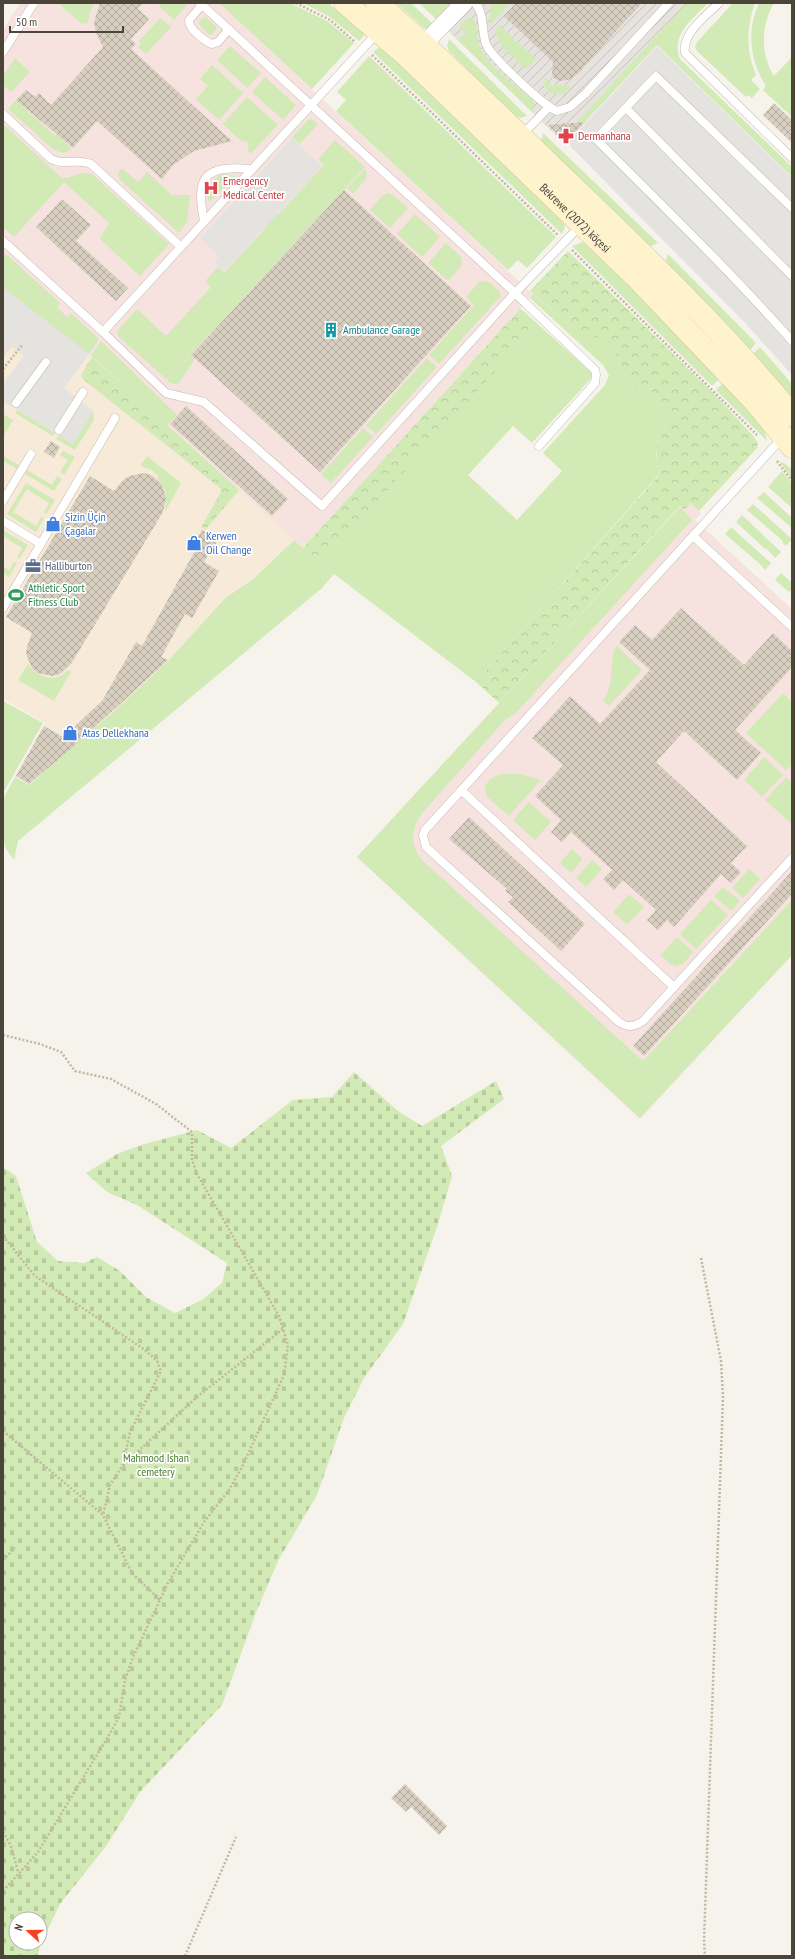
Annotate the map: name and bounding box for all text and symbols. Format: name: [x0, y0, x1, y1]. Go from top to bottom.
scale bar: [10, 8, 123, 34]
text: 50 m: [16, 14, 37, 29]
pharmacy icon: Dermanhana: [557, 127, 575, 145]
place label: Dermanhana: [578, 128, 631, 143]
place label: Emergency Medical Center: [223, 173, 285, 202]
hospital icon: Emergency Medical Center: [202, 179, 220, 197]
street label: Bekrewe (2072) köçesi: [537, 180, 614, 255]
building icon: Ambulance Garage: [322, 321, 340, 339]
place label: Ambulance Garage: [343, 322, 420, 337]
place label: Sizin Üçin Çagalar: [65, 509, 106, 538]
shop icon: Sizin Üçin Çagalar: [44, 515, 62, 533]
place label: Kerwen Oil Change: [206, 528, 252, 557]
shop icon: Kerwen Oil Change: [185, 534, 203, 552]
office icon: Halliburton: [24, 557, 42, 575]
place label: Halliburton: [45, 558, 92, 573]
place label: Athletic Sport Fitness Club: [28, 580, 85, 609]
sports icon: Athletic Sport Fitness Club: [7, 586, 25, 604]
shop icon: Atas Dellekhana: [61, 724, 79, 742]
place label: Atas Dellekhana: [82, 725, 149, 740]
park label: Mahmood Ishan cemetery: [123, 1450, 189, 1479]
north arrow: [8, 1911, 48, 1951]
text: N: [11, 1922, 26, 1933]

